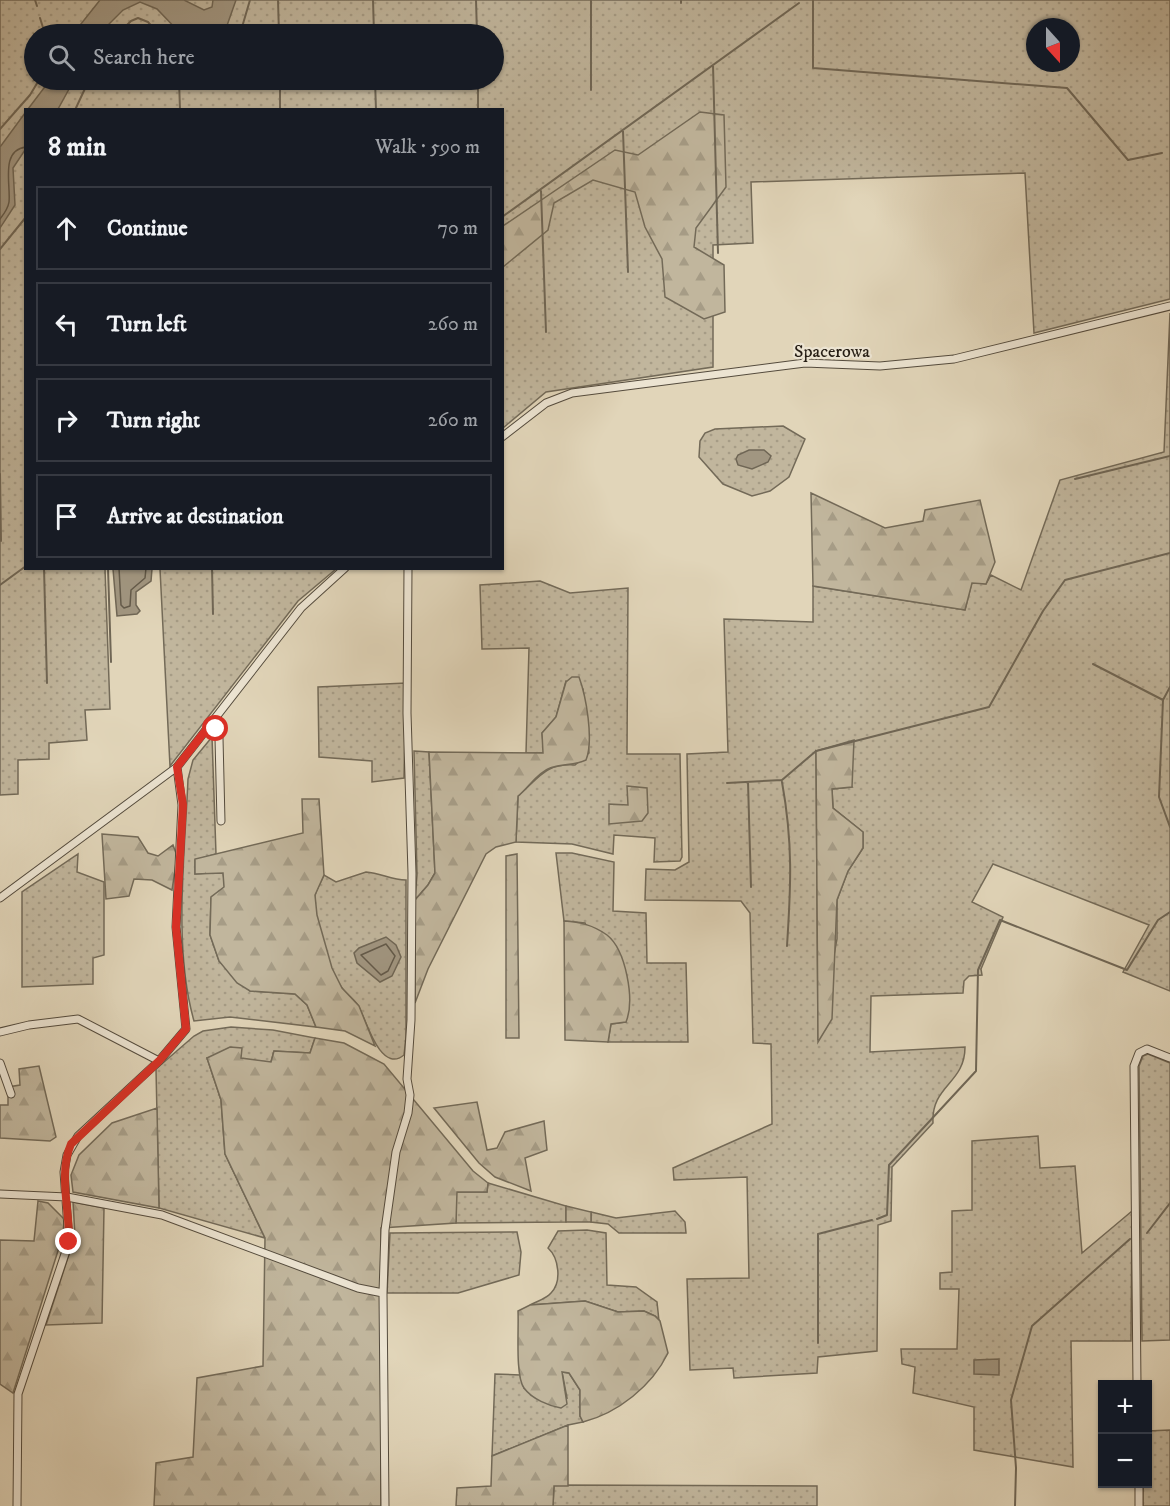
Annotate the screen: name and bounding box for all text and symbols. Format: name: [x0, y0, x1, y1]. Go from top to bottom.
north arrow: [1026, 18, 1080, 72]
search box: [24, 24, 504, 90]
icon: search: [45, 41, 78, 74]
text: Search here: [93, 44, 195, 71]
text: 8 min: [48, 131, 106, 164]
text: Walk · 590 m: [375, 135, 480, 160]
icon: ahead: [50, 212, 83, 245]
text: Continue: [107, 215, 188, 242]
text: 70 m: [437, 216, 478, 241]
icon: left: [50, 308, 83, 341]
text: Turn left: [107, 311, 187, 338]
text: 260 m: [428, 312, 478, 337]
street label: Spacerowa: [794, 341, 870, 363]
icon: right: [50, 404, 83, 437]
text: Turn right: [107, 407, 200, 434]
text: 260 m: [428, 408, 478, 433]
icon: arrive: [50, 500, 83, 533]
text: Arrive at destination: [107, 503, 284, 530]
route start: [202, 715, 228, 741]
route end: [55, 1228, 81, 1254]
map controls: [1098, 1380, 1152, 1488]
button: +: [1098, 1380, 1152, 1434]
button: −: [1098, 1434, 1152, 1488]

